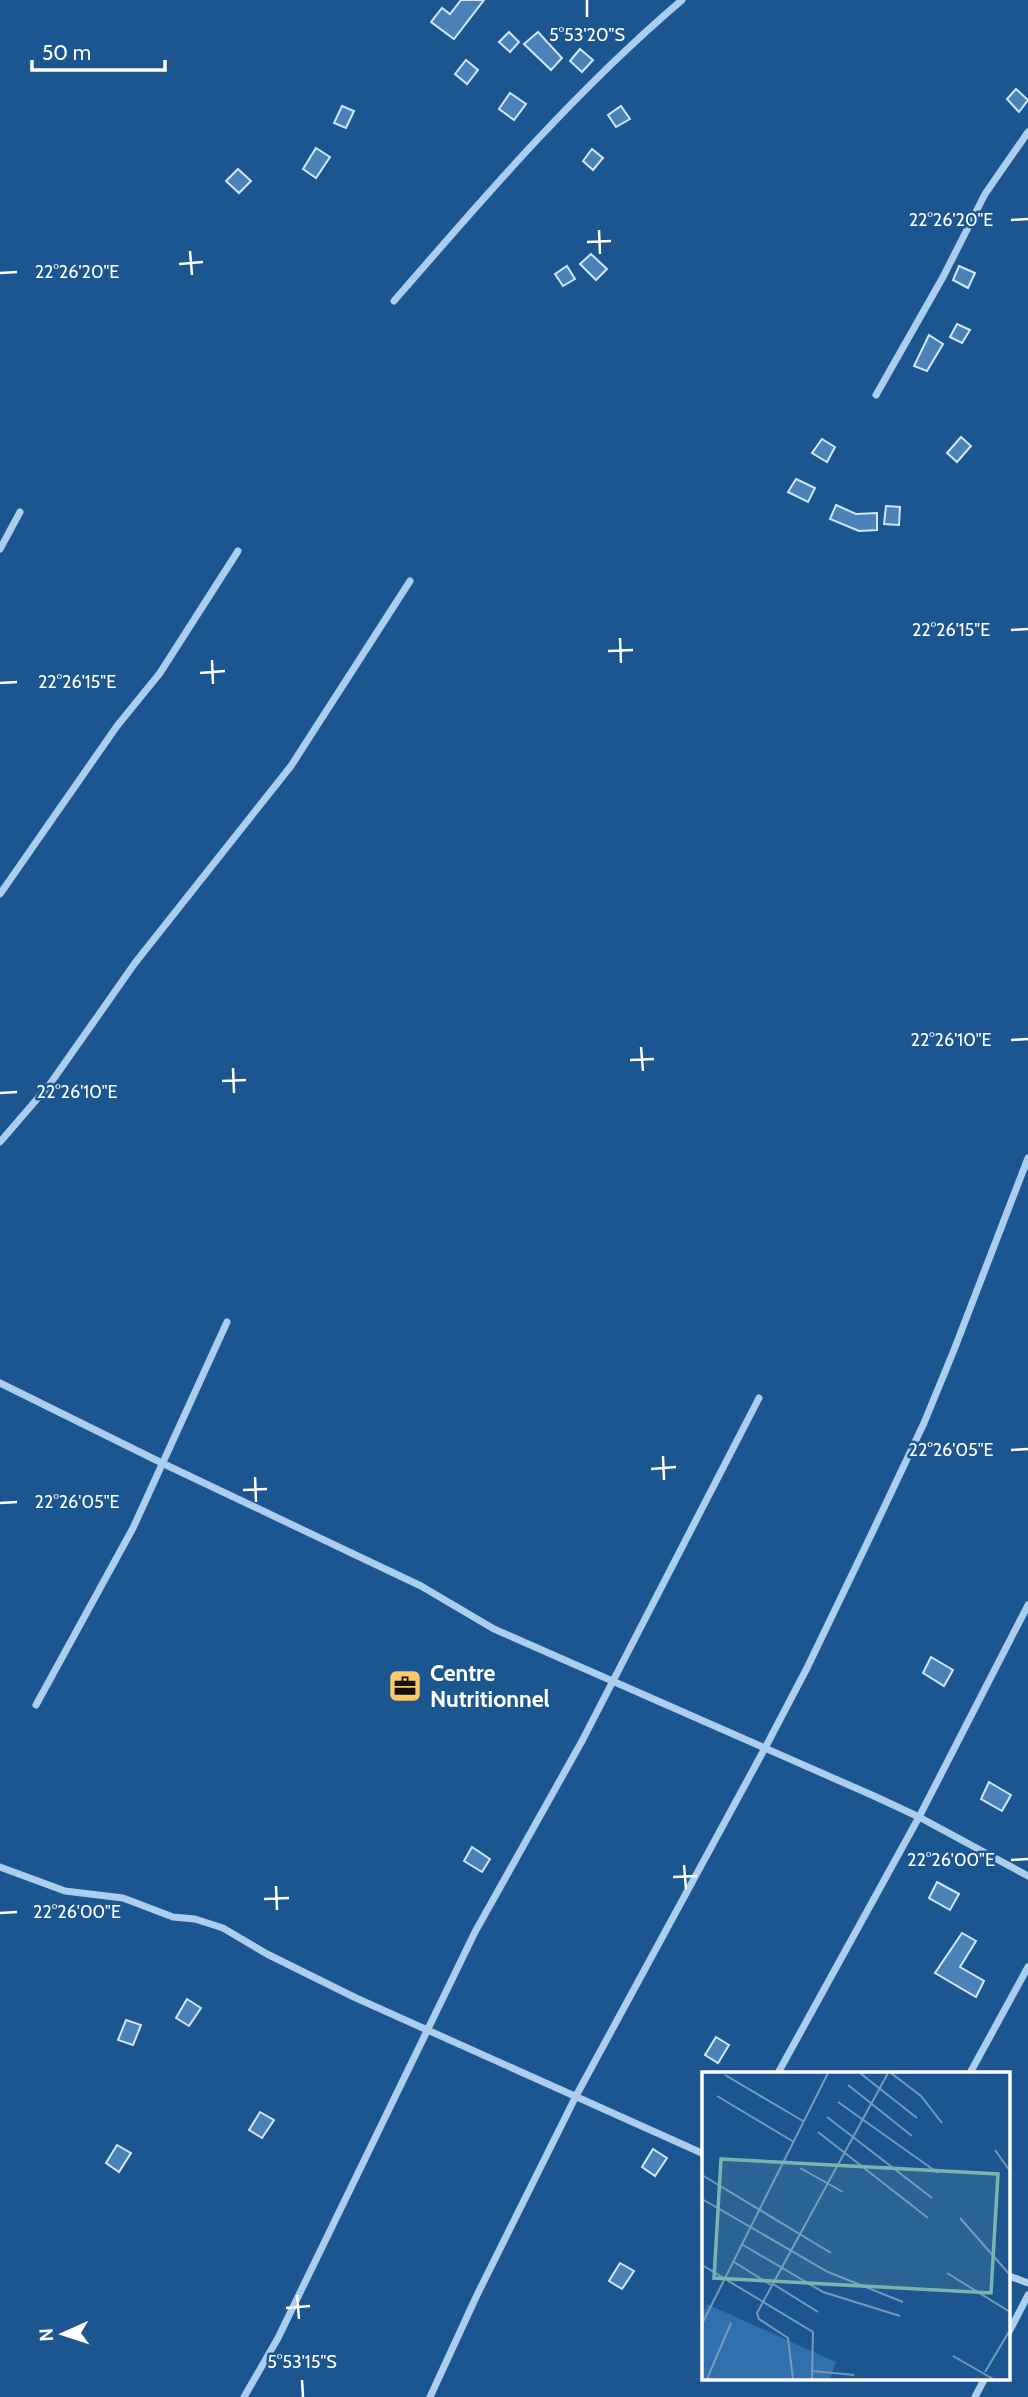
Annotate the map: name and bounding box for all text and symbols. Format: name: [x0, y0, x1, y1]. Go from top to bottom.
text: 5°53'20"S: [549, 24, 625, 46]
scale bar: [32, 28, 164, 72]
text: 50 m: [42, 40, 91, 65]
text: 22°26'20"E: [909, 209, 993, 231]
text: 22°26'20"E: [35, 261, 119, 283]
text: 22°26'15"E: [912, 619, 990, 641]
text: 22°26'15"E: [38, 671, 116, 693]
text: 22°26'10"E: [910, 1029, 992, 1051]
text: 22°26'10"E: [36, 1081, 118, 1103]
text: 22°26'05"E: [909, 1439, 993, 1461]
text: 22°26'05"E: [35, 1491, 119, 1513]
place label: Centre Nutritionnel: [430, 1659, 550, 1713]
office icon: Centre Nutritionnel: [386, 1667, 424, 1705]
text: 22°26'00"E: [907, 1849, 995, 1871]
text: 22°26'00"E: [33, 1901, 121, 1923]
inset map: [702, 2072, 1010, 2380]
north arrow: [28, 2299, 98, 2369]
text: N: [35, 2328, 58, 2342]
text: 5°53'15"S: [267, 2351, 337, 2373]

